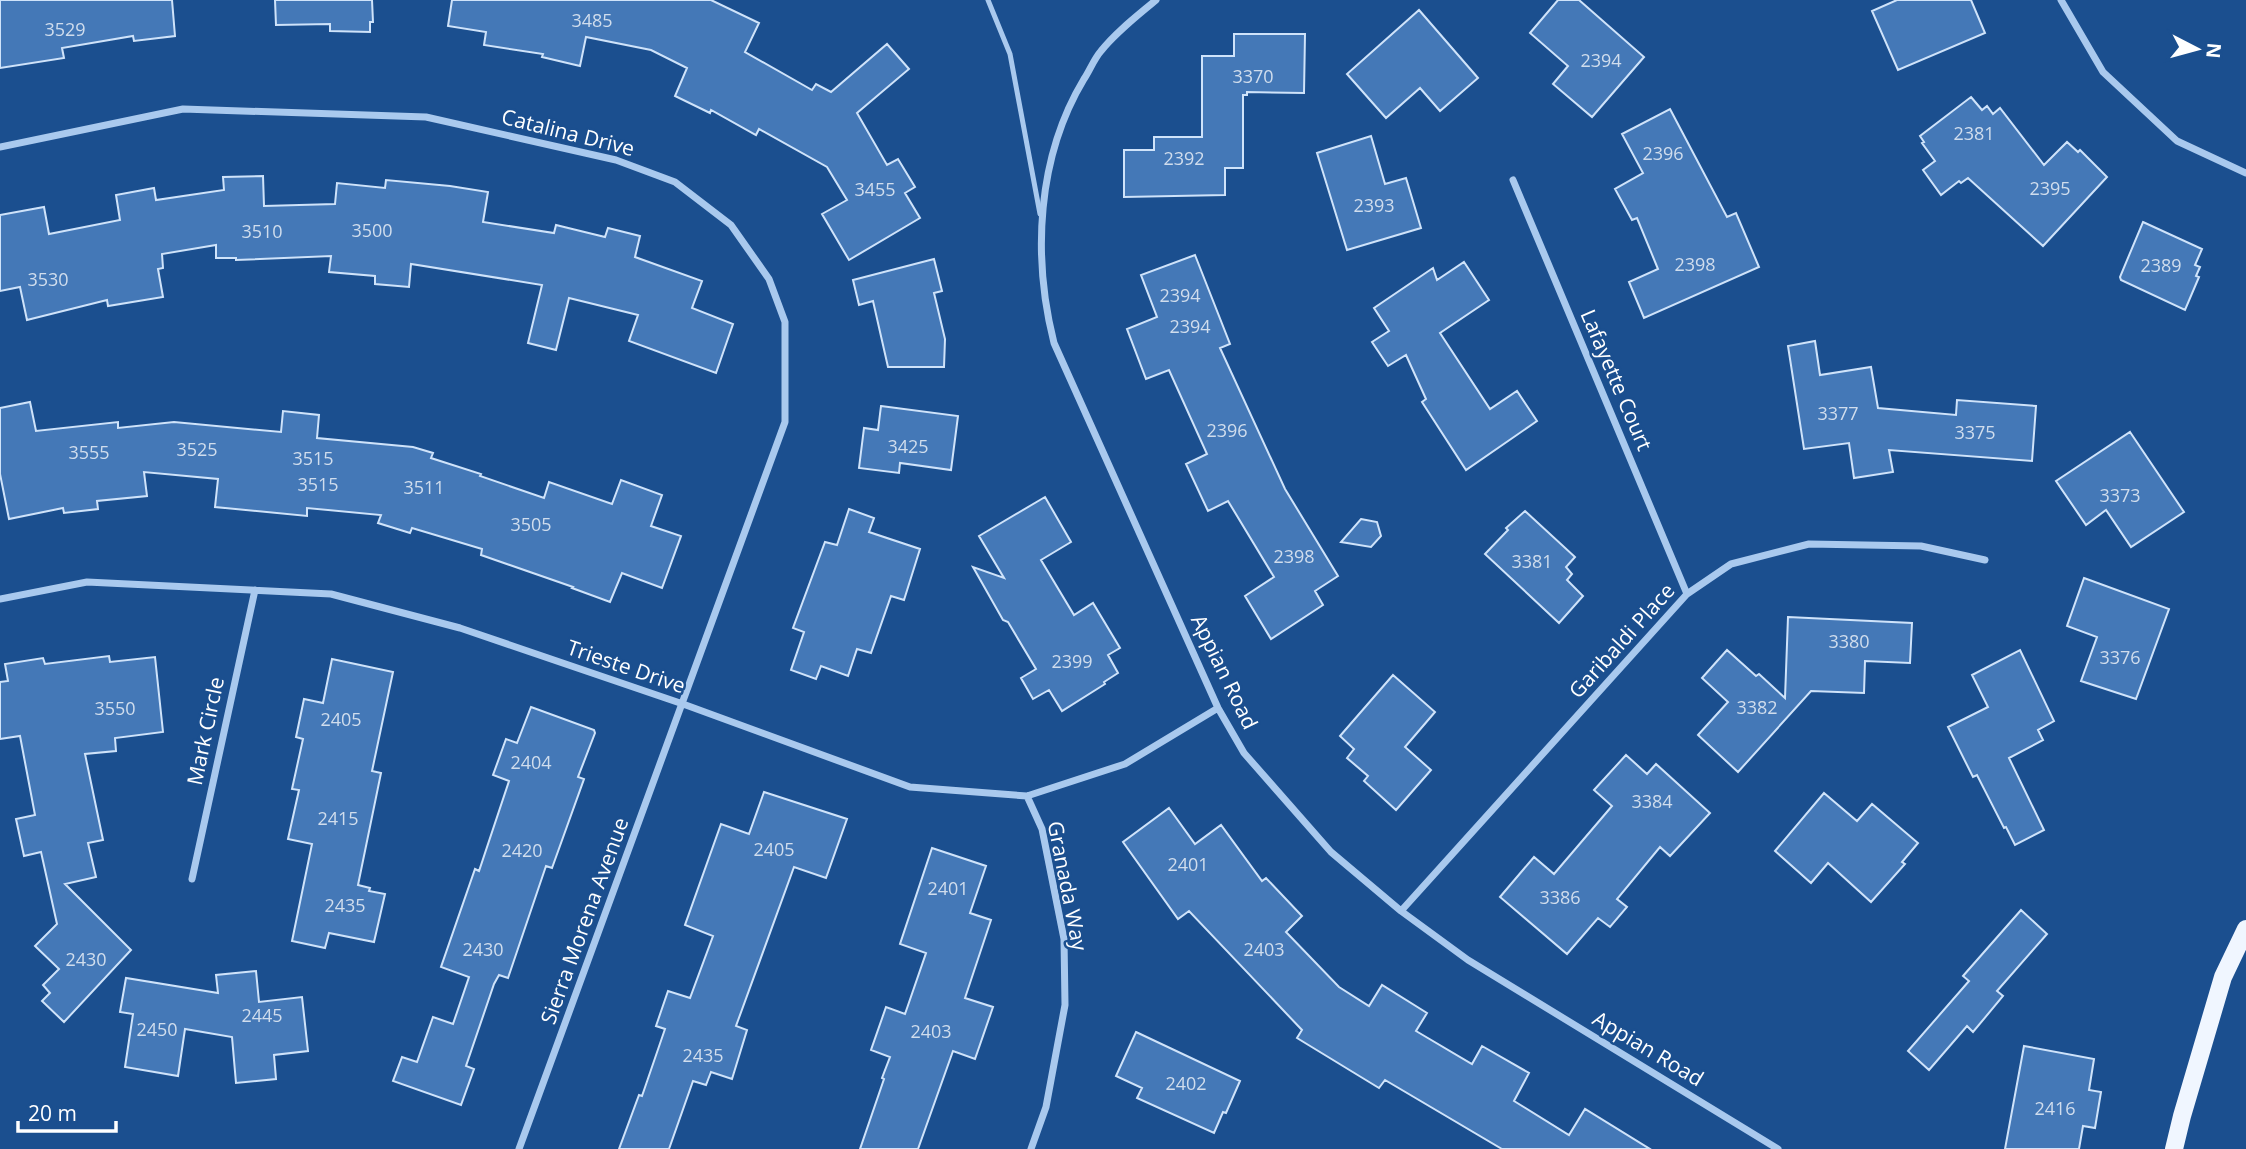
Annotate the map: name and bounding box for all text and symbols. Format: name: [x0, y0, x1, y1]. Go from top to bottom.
house number: 3485: [571, 8, 613, 32]
north arrow: [2162, 14, 2232, 84]
house number: 3529: [44, 17, 86, 41]
text: N: [2200, 42, 2228, 60]
house number: 2394: [1580, 48, 1622, 72]
house number: 3370: [1232, 64, 1274, 88]
street label: Catalina Drive: [499, 102, 638, 162]
house number: 2381: [1953, 121, 1995, 145]
house number: 2396: [1642, 141, 1684, 165]
house number: 2392: [1163, 146, 1205, 170]
house number: 2395: [2029, 176, 2071, 200]
house number: 3455: [854, 177, 896, 201]
house number: 2393: [1353, 193, 1395, 217]
house number: 3500: [351, 218, 393, 242]
house number: 3510: [241, 219, 283, 243]
house number: 2398: [1674, 252, 1716, 276]
house number: 2389: [2140, 253, 2182, 277]
house number: 3530: [27, 267, 69, 291]
house number: 2394: [1159, 283, 1201, 307]
street label: Lafayette Court: [1575, 305, 1659, 454]
house number: 2394: [1169, 314, 1211, 338]
house number: 3377: [1817, 401, 1859, 425]
house number: 2396: [1206, 418, 1248, 442]
house number: 3375: [1954, 420, 1996, 444]
house number: 3425: [887, 434, 929, 458]
house number: 3525: [176, 437, 218, 461]
house number: 3555: [68, 440, 110, 464]
house number: 3515: [292, 446, 334, 470]
house number: 3515: [297, 472, 339, 496]
house number: 3511: [403, 475, 445, 499]
house number: 3373: [2099, 483, 2141, 507]
house number: 3505: [510, 512, 552, 536]
house number: 2398: [1273, 544, 1315, 568]
house number: 3381: [1511, 549, 1553, 573]
street label: Garibaldi Place: [1562, 577, 1680, 704]
street label: Appian Road: [1185, 610, 1265, 734]
house number: 3380: [1828, 629, 1870, 653]
street label: Trieste Drive: [563, 633, 689, 699]
house number: 3376: [2099, 645, 2141, 669]
house number: 2399: [1051, 649, 1093, 673]
street label: Mark Circle: [180, 674, 230, 787]
house number: 3382: [1736, 695, 1778, 719]
house number: 3550: [94, 696, 136, 720]
house number: 2405: [320, 707, 362, 731]
house number: 2404: [510, 750, 552, 774]
house number: 3384: [1631, 789, 1673, 813]
house number: 2415: [317, 806, 359, 830]
street label: Sierra Morena Avenue: [534, 813, 634, 1028]
street label: Granada Way: [1042, 819, 1094, 954]
house number: 2405: [753, 837, 795, 861]
house number: 2420: [501, 838, 543, 862]
house number: 2401: [1167, 852, 1209, 876]
house number: 2401: [927, 876, 969, 900]
house number: 3386: [1539, 885, 1581, 909]
house number: 2435: [324, 893, 366, 917]
house number: 2430: [462, 937, 504, 961]
house number: 2403: [1243, 937, 1285, 961]
house number: 2430: [65, 947, 107, 971]
house number: 2445: [241, 1003, 283, 1027]
street label: Appian Road: [1588, 1004, 1709, 1092]
house number: 2450: [136, 1017, 178, 1041]
house number: 2403: [910, 1019, 952, 1043]
house number: 2435: [682, 1043, 724, 1067]
house number: 2402: [1165, 1071, 1207, 1095]
scale bar: [18, 1090, 116, 1134]
house number: 2416: [2034, 1096, 2076, 1120]
text: 20 m: [28, 1099, 77, 1127]

